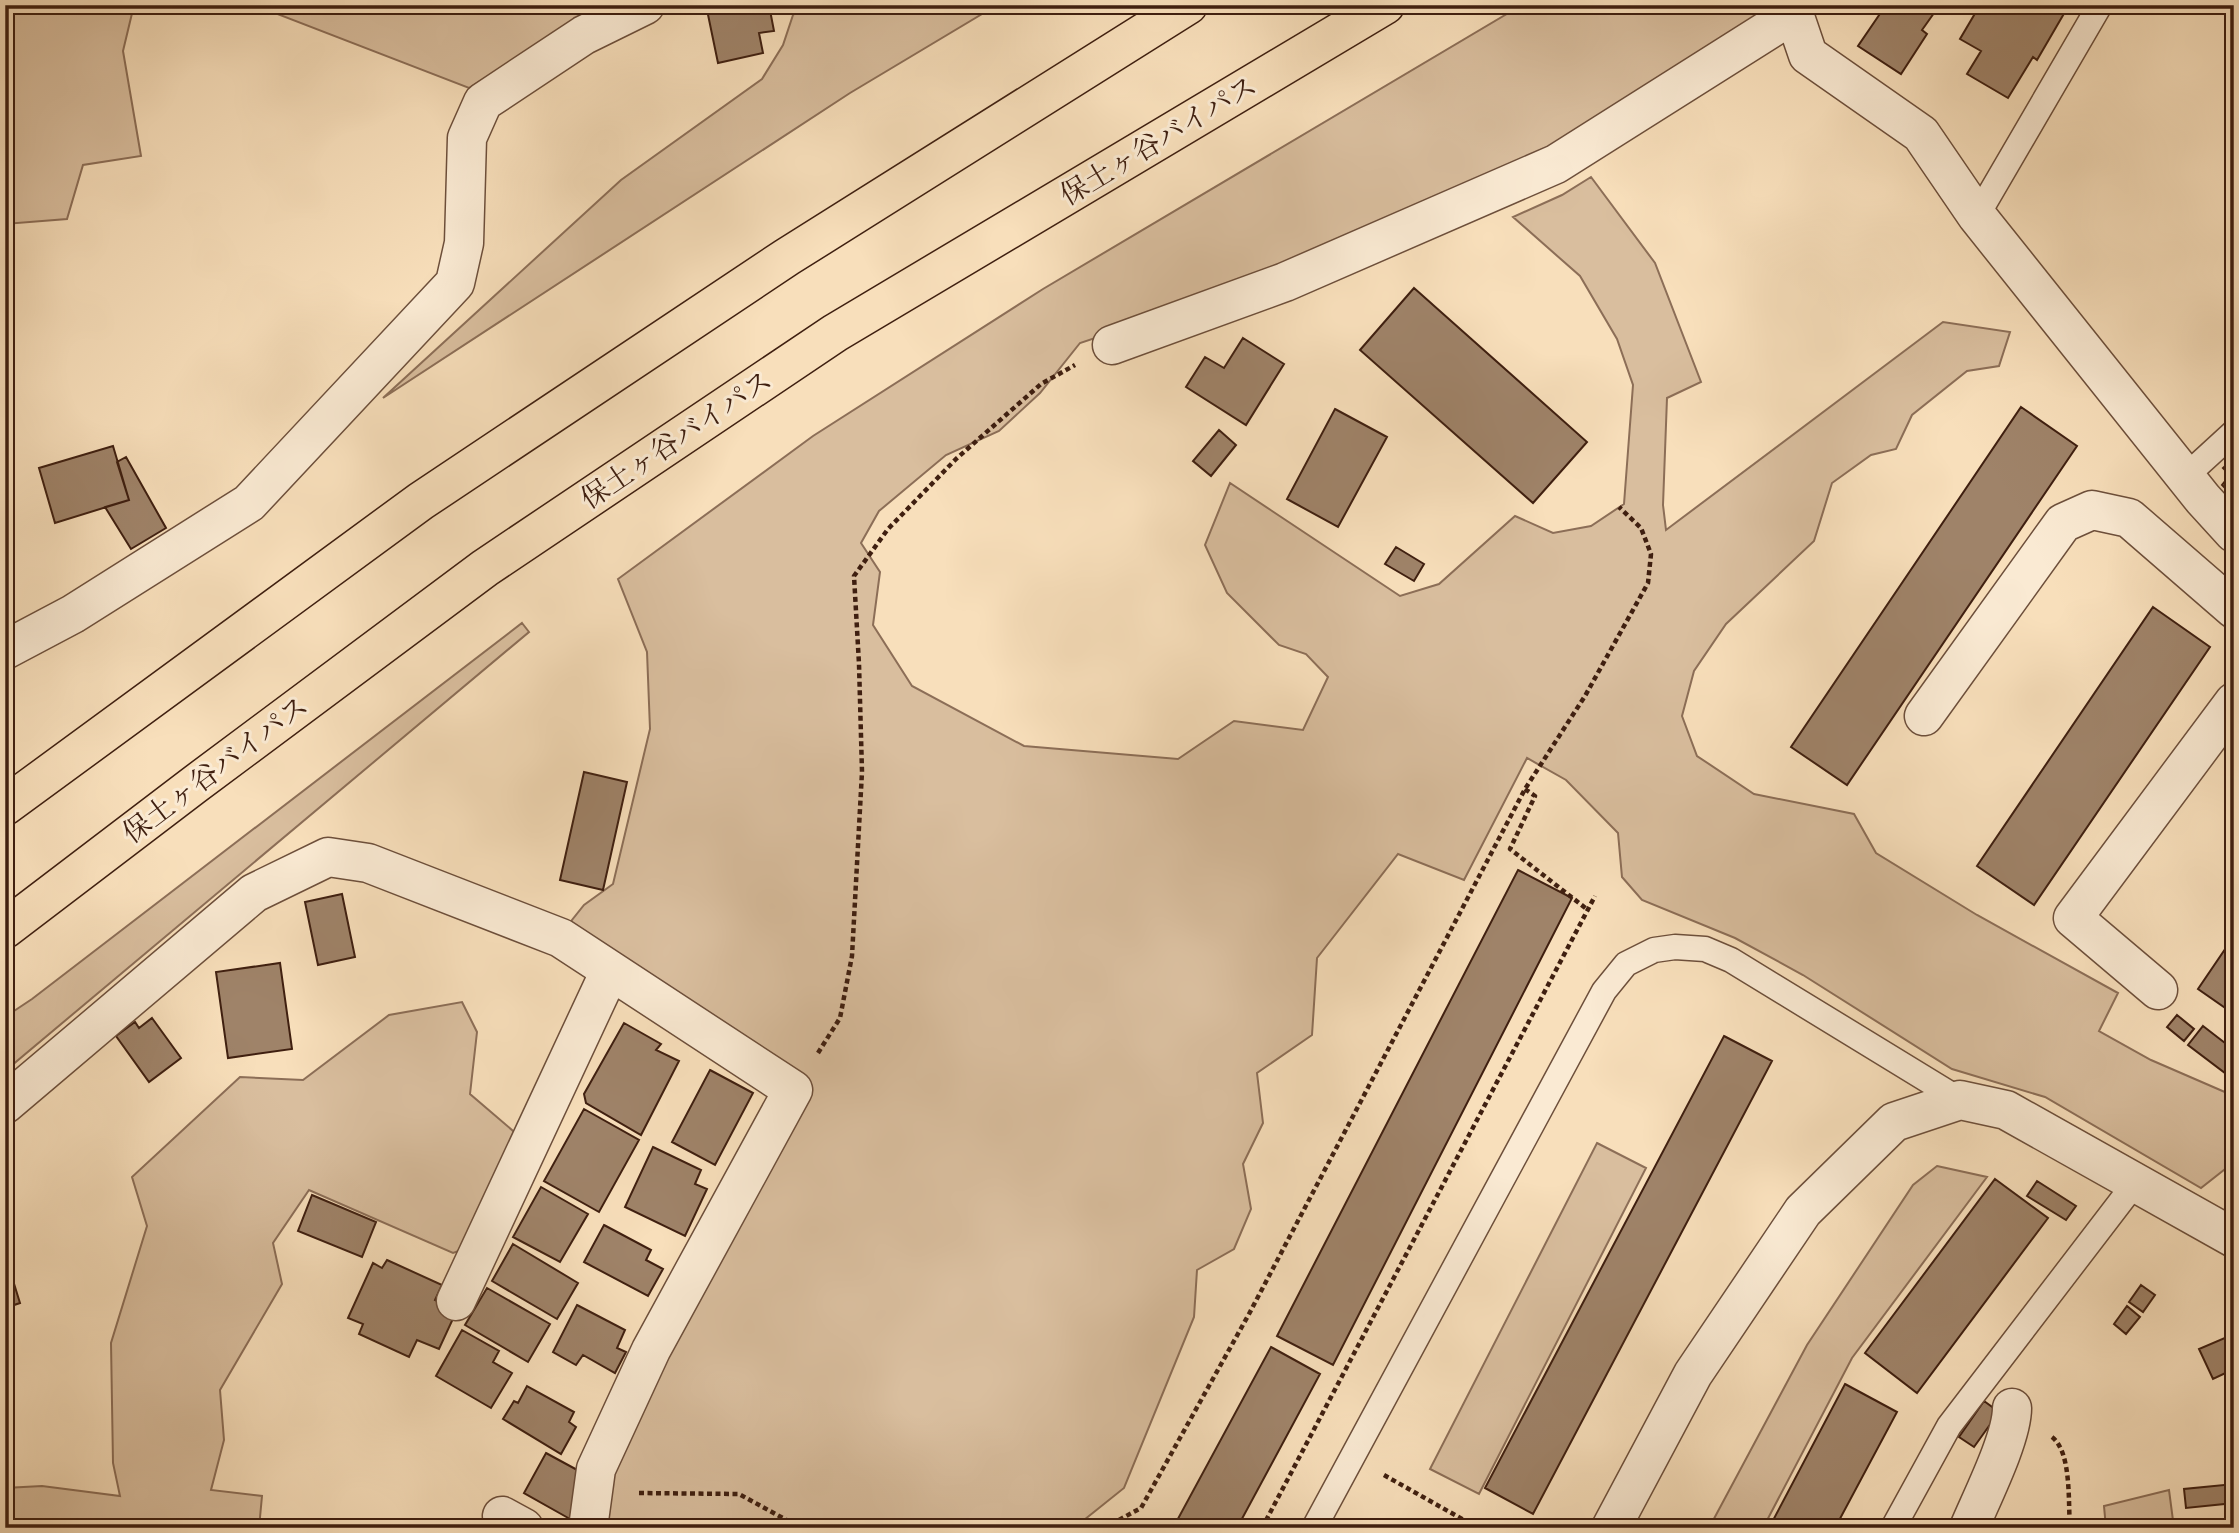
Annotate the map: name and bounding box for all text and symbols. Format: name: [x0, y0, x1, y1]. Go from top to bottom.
street label: 保土ヶ谷バイパス: [1054, 69, 1264, 214]
street label: 保土ヶ谷バイパス: [574, 363, 779, 517]
street label: 保土ヶ谷バイパス: [116, 689, 316, 851]

